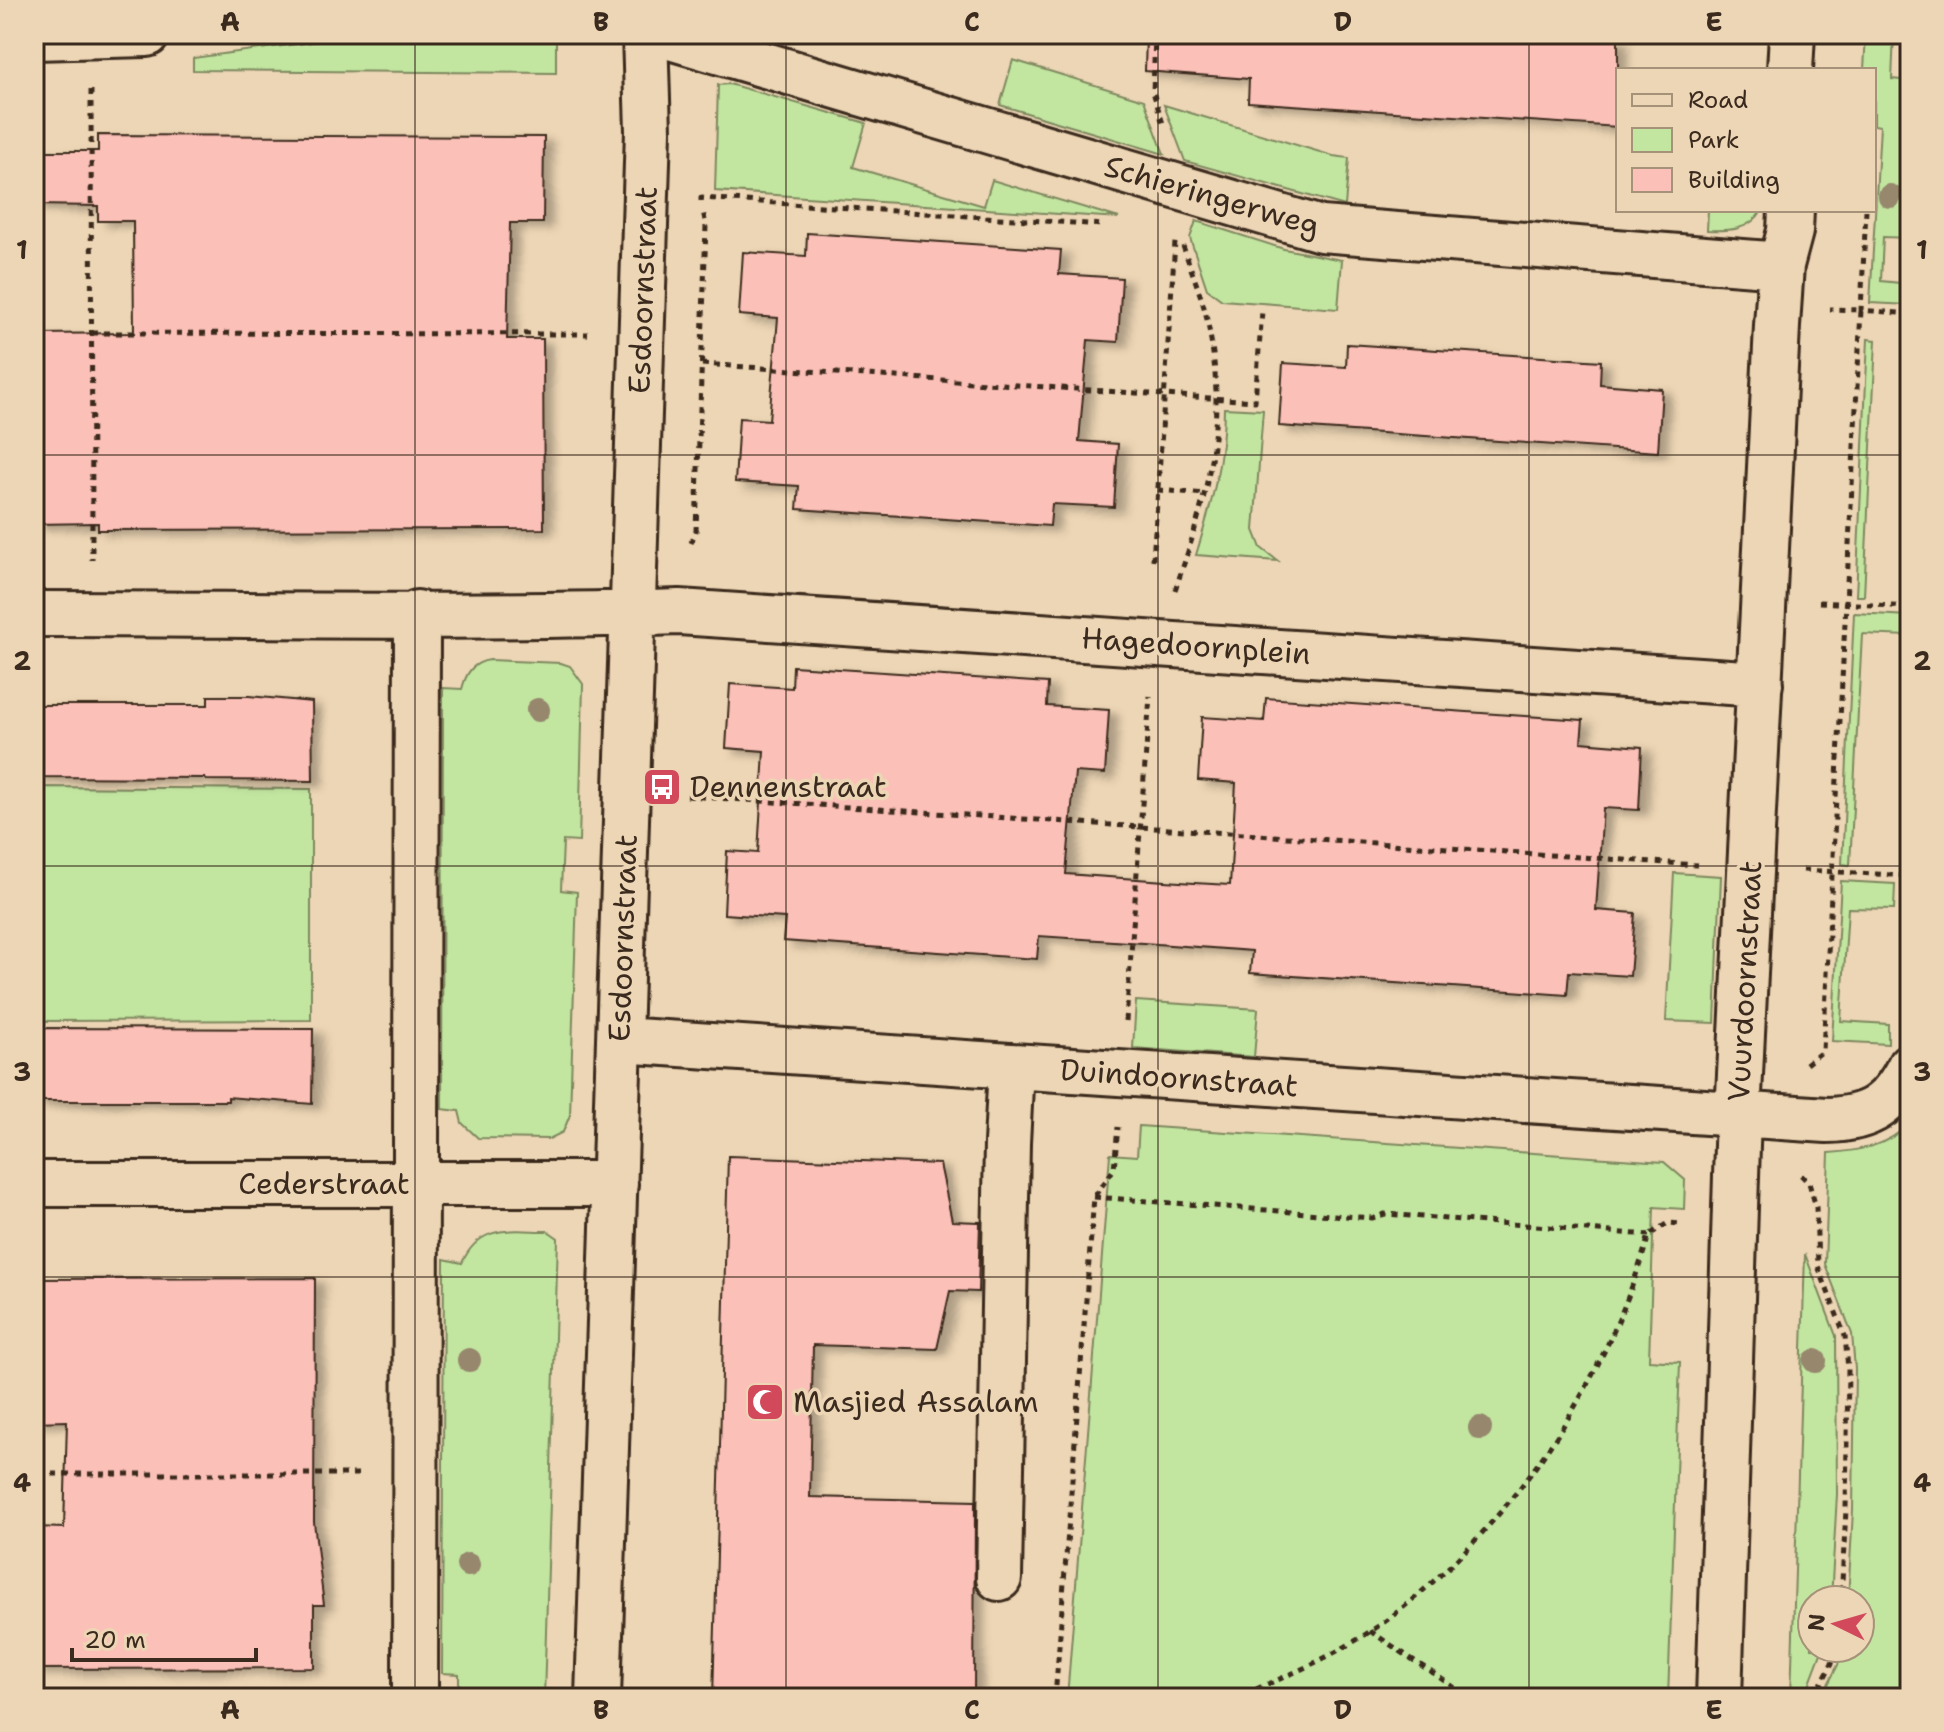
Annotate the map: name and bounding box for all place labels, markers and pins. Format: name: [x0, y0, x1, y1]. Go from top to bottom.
bus stop icon: Dennenstraat: [641, 766, 683, 808]
place label: Dennenstraat: [690, 766, 887, 807]
mosque icon: Masjied Assalam: [744, 1381, 786, 1423]
place label: Masjied Assalam: [793, 1381, 1039, 1422]

